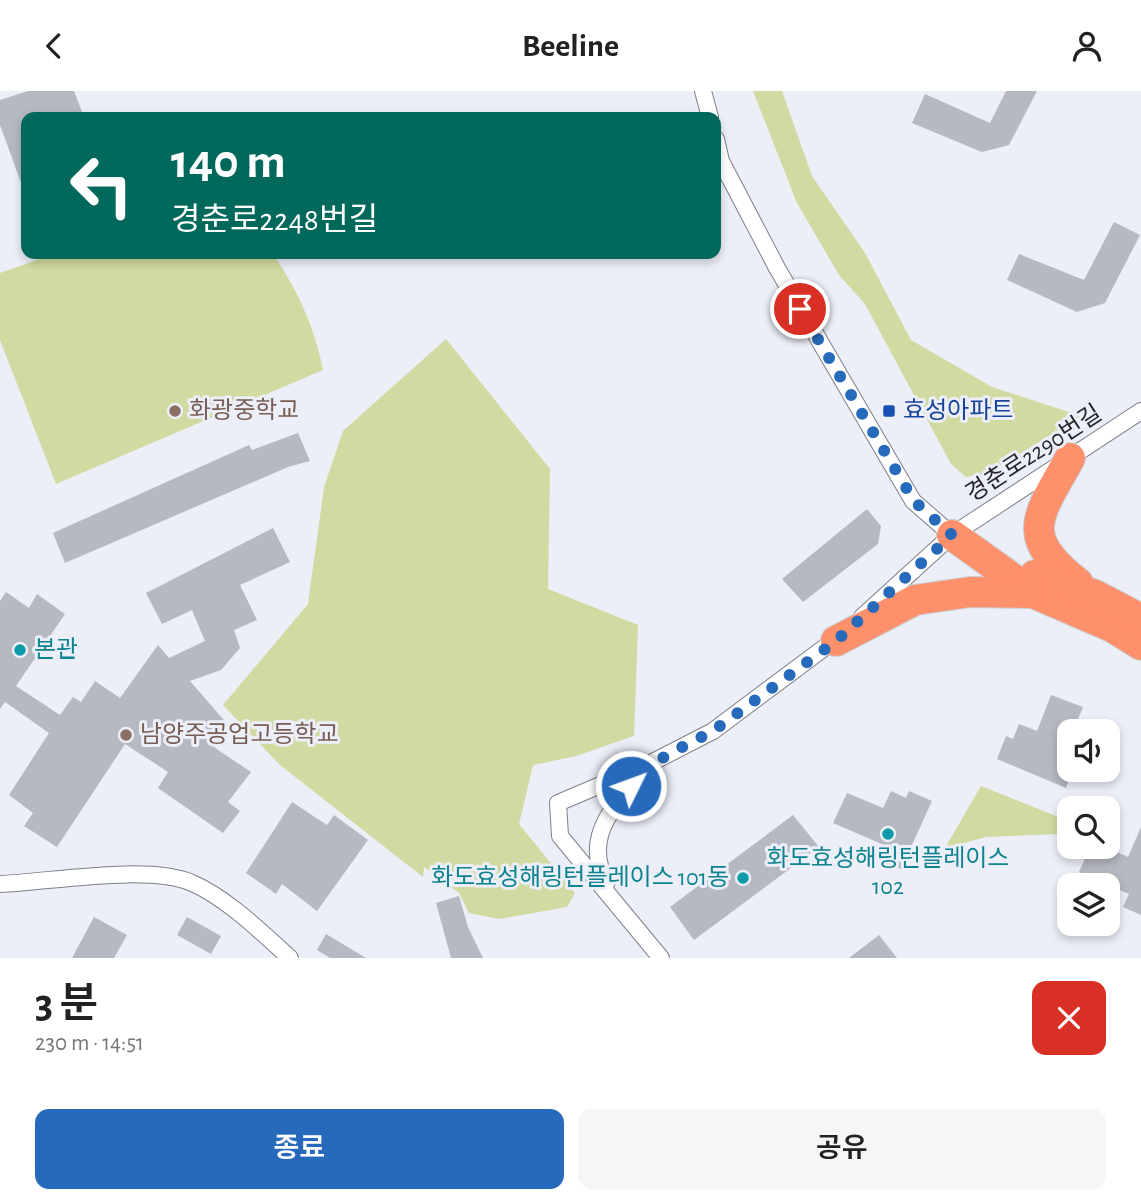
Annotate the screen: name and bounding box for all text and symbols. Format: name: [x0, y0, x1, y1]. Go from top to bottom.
icon: back: [35, 27, 73, 65]
icon: person: [1068, 27, 1106, 65]
text: Beeline: [522, 30, 619, 62]
text: 140 m: [171, 138, 286, 187]
icon: left: [56, 140, 147, 231]
text: 경춘로2248번길: [171, 204, 378, 236]
pin: [770, 279, 830, 339]
icon: arrive: [781, 290, 819, 328]
place label: 화광중학교: [189, 397, 299, 423]
place label: 효성아파트: [903, 398, 1013, 423]
street label: 경춘로2290번길: [961, 401, 1106, 507]
marker: 화광중학교: [167, 403, 183, 419]
marker: 효성아파트: [881, 403, 897, 419]
place label: 본관: [34, 637, 78, 662]
marker: 본관: [12, 642, 28, 658]
map controls: [1057, 719, 1120, 936]
button: sound: [1057, 719, 1120, 782]
place label: 남양주공업고등학교: [140, 721, 339, 747]
marker: 남양주공업고등학교: [118, 727, 134, 743]
position arrow: [594, 749, 668, 823]
button: search: [1057, 796, 1120, 859]
marker: 화도효성해링턴플레이스 102: [880, 826, 896, 842]
place label: 화도효성해링턴플레이스 102: [767, 846, 1009, 899]
place label: 화도효성해링턴플레이스 101동: [431, 865, 729, 890]
marker: 화도효성해링턴플레이스 101동: [735, 870, 751, 886]
button: layers: [1057, 873, 1120, 936]
button: close: [1032, 981, 1106, 1055]
text: 3 분: [35, 983, 98, 1025]
text: 230 m · 14:51: [35, 1032, 144, 1055]
button: 종료: [35, 1109, 564, 1189]
button: 공유: [578, 1109, 1106, 1189]

